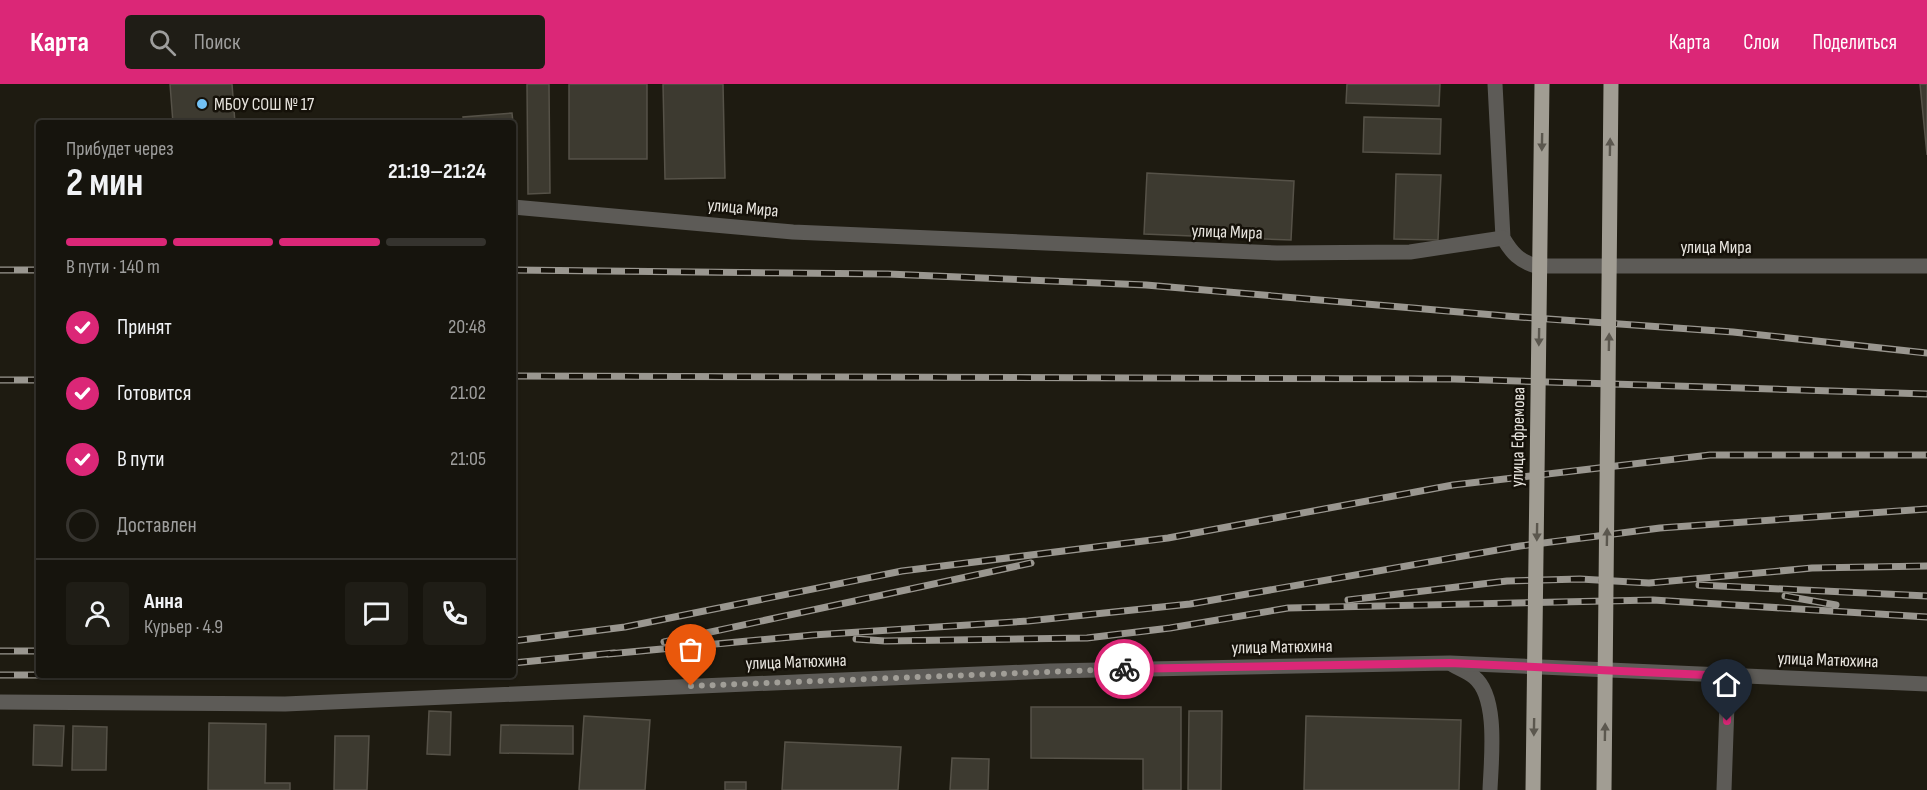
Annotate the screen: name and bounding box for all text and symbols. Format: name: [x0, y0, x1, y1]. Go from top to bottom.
search box: [125, 15, 545, 69]
text: Карта: [30, 26, 89, 59]
icon: search: [146, 26, 179, 59]
text: Поиск: [194, 29, 240, 56]
text: Карта: [1669, 30, 1710, 55]
text: Слои: [1743, 30, 1779, 55]
text: Поделиться: [1812, 30, 1897, 55]
place label: МБОУ СОШ № 17: [214, 94, 315, 115]
marker: МБОУ СОШ № 17: [195, 97, 209, 111]
one-way arrow: [1537, 133, 1547, 152]
text: Прибудет через: [66, 137, 174, 161]
one-way arrow: [1606, 137, 1615, 156]
text: 21:19–21:24: [388, 158, 486, 185]
text: 2 мин: [66, 160, 143, 207]
street label: улица Мира: [707, 194, 779, 222]
street label: улица Мира: [1191, 220, 1263, 244]
street label: улица Мира: [1680, 237, 1752, 258]
text: В пути · 140 m: [66, 255, 160, 279]
icon: check: [66, 311, 99, 344]
text: Принят: [117, 314, 172, 341]
text: 20:48: [448, 315, 486, 339]
one-way arrow: [1534, 328, 1544, 347]
one-way arrow: [1604, 332, 1614, 351]
icon: check: [66, 377, 99, 410]
text: Готовится: [117, 380, 191, 407]
text: 21:02: [450, 381, 486, 405]
street label: улица Ефремова: [1507, 387, 1529, 487]
icon: check: [66, 443, 99, 476]
text: В пути: [117, 446, 165, 473]
text: 21:05: [450, 447, 486, 471]
text: Доставлен: [117, 512, 197, 539]
one-way arrow: [1532, 523, 1541, 542]
one-way arrow: [1602, 527, 1612, 546]
button: person: [66, 582, 129, 645]
button: chat: [345, 582, 408, 645]
button: phone: [423, 582, 486, 645]
text: Анна: [144, 588, 183, 615]
text: Курьер · 4.9: [144, 615, 223, 639]
pin: [665, 624, 716, 686]
icon: bag: [674, 633, 707, 666]
street label: улица Матюхина: [1231, 636, 1333, 658]
courier: [1094, 639, 1154, 699]
street label: улица Матюхина: [1777, 648, 1879, 672]
street label: улица Матюхина: [745, 650, 847, 674]
icon: bike: [1108, 653, 1141, 686]
pin: [1701, 659, 1752, 721]
icon: home: [1710, 668, 1743, 701]
one-way arrow: [1529, 718, 1539, 737]
one-way arrow: [1600, 722, 1610, 741]

